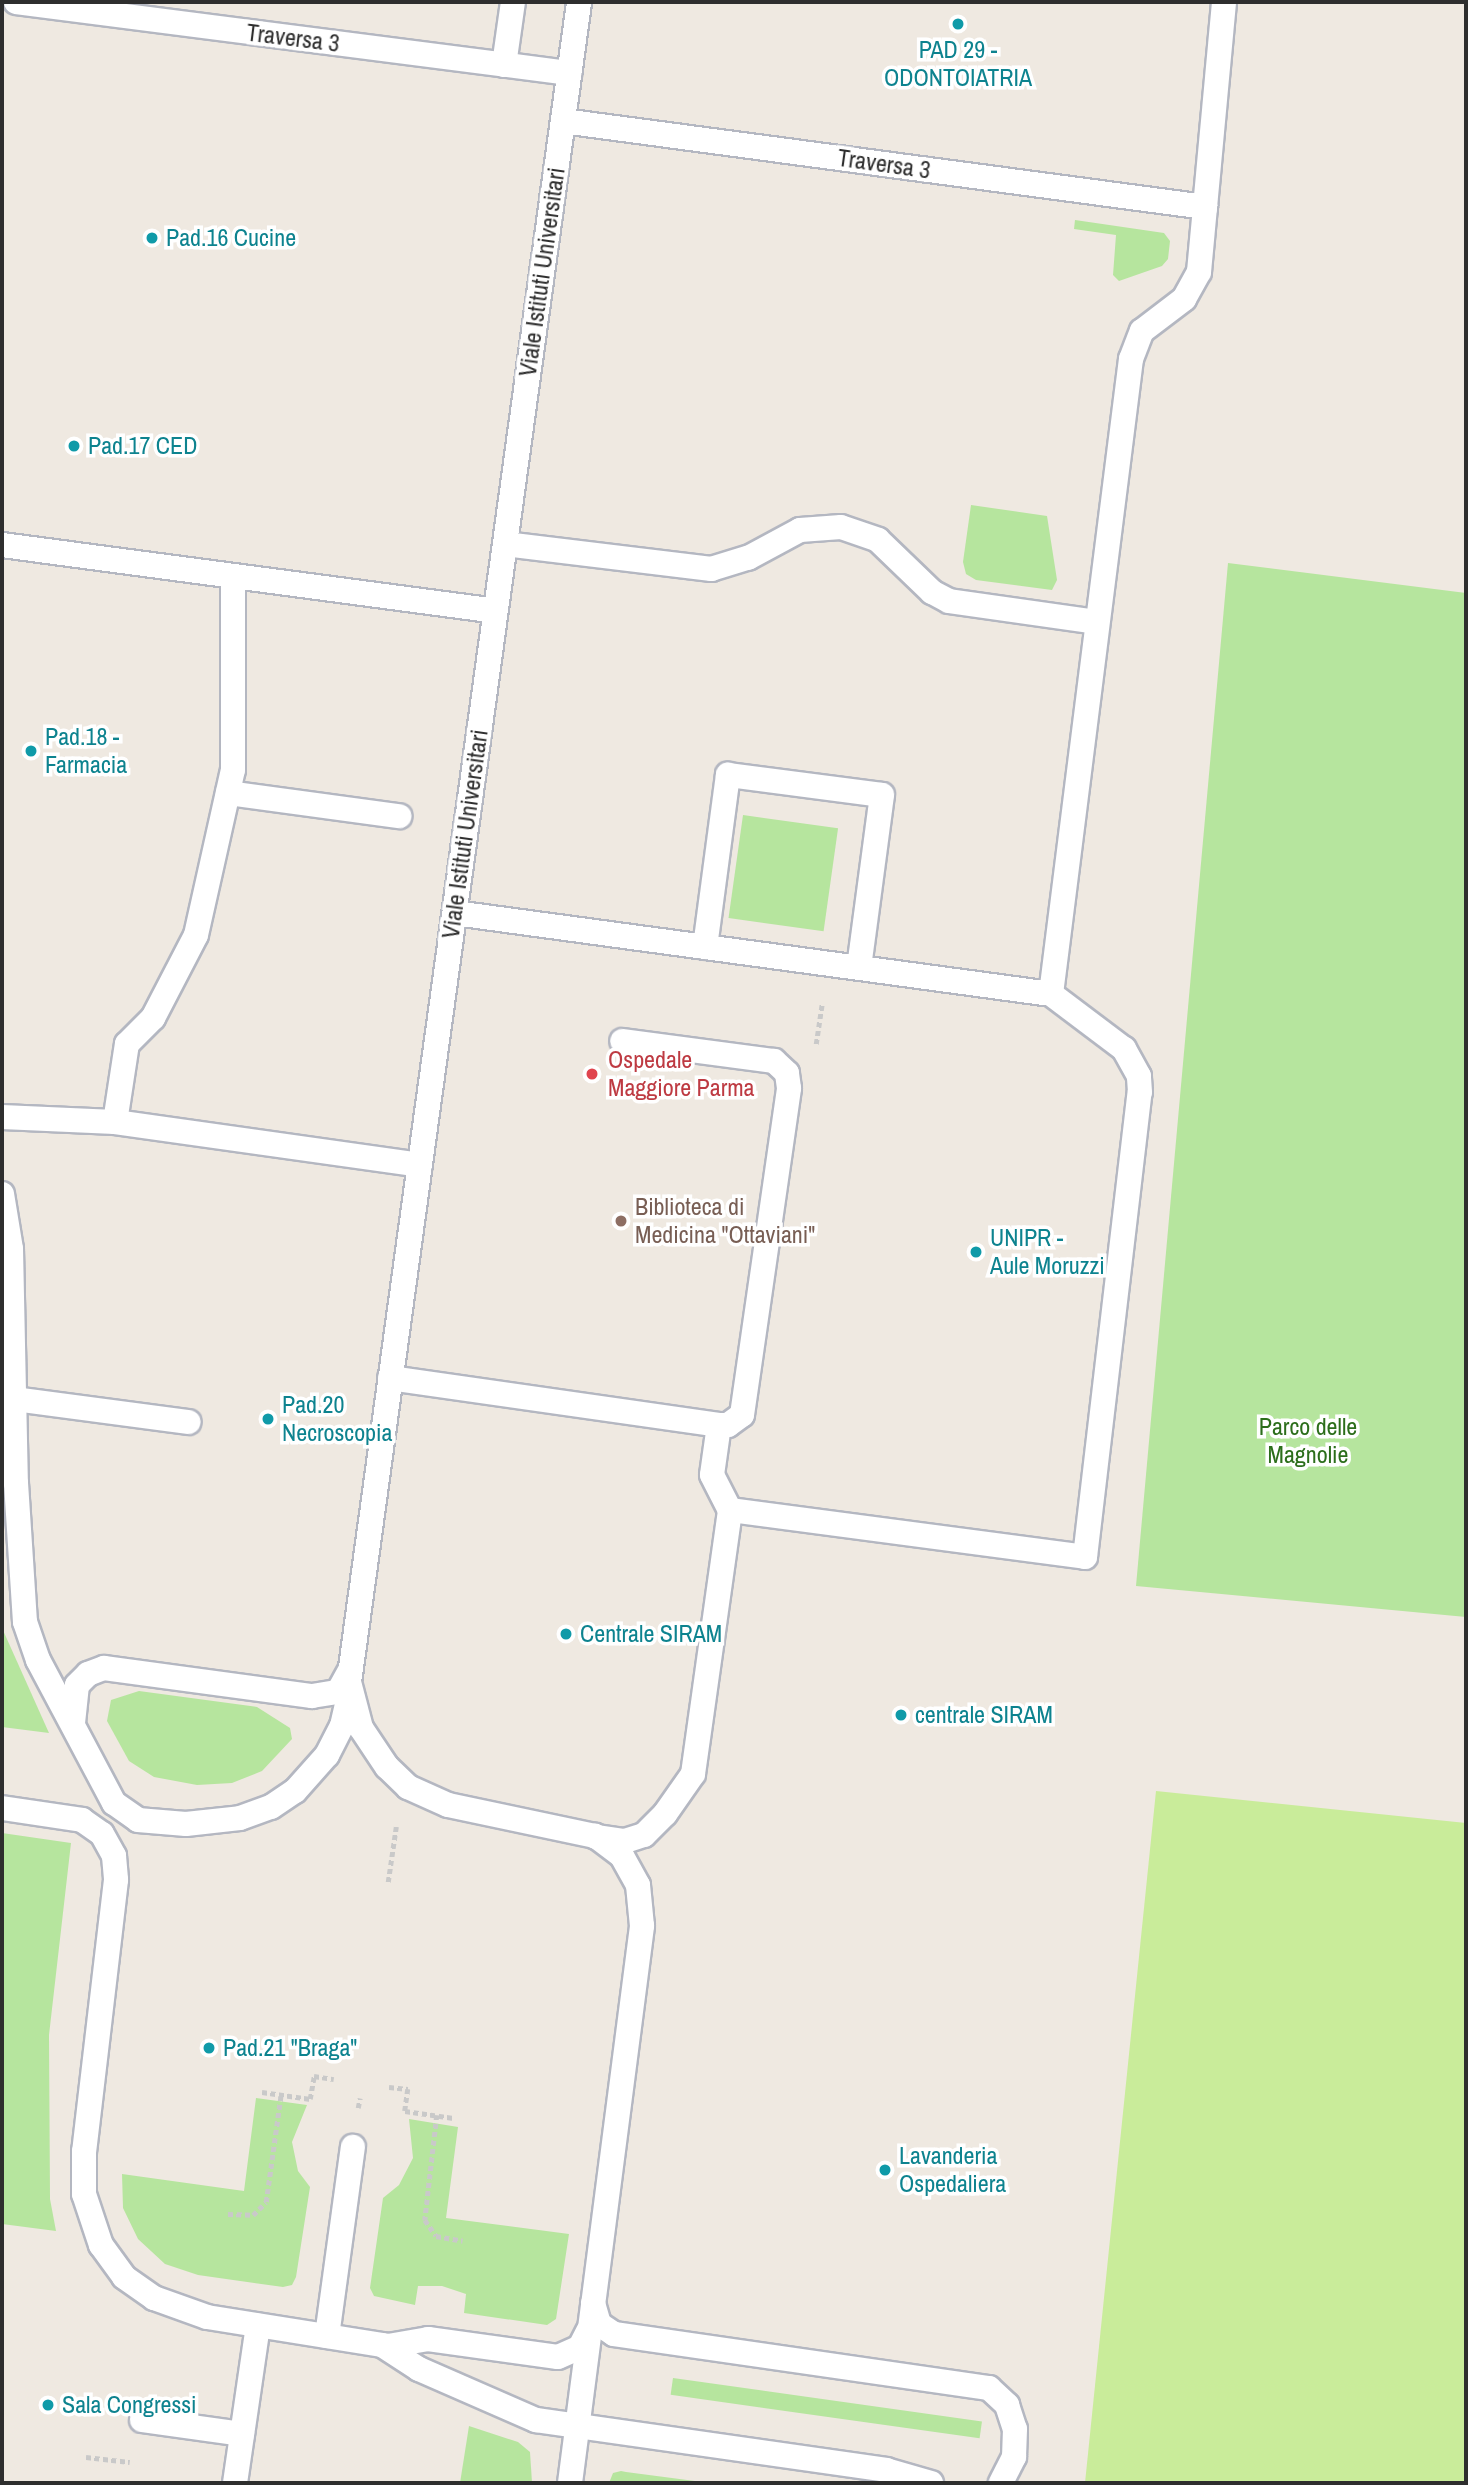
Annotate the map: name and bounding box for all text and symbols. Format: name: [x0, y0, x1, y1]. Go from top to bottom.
marker: PAD 29 - ODONTOIATRIA: [950, 16, 966, 32]
street label: Traversa 3: [245, 18, 341, 58]
place label: PAD 29 - ODONTOIATRIA: [884, 36, 1032, 92]
street label: Traversa 3: [836, 143, 932, 185]
street label: Viale Istituti Universitari: [513, 166, 571, 378]
place label: Pad.16 Cucine: [166, 224, 296, 252]
marker: Pad.16 Cucine: [144, 230, 160, 246]
place label: Pad.17 CED: [88, 432, 197, 460]
marker: Pad.17 CED: [66, 438, 82, 454]
place label: Pad.18 - Farmacia: [45, 723, 127, 779]
street label: Viale Istituti Universitari: [436, 728, 494, 940]
marker: Pad.18 - Farmacia: [23, 743, 39, 759]
place label: Ospedale Maggiore Parma: [608, 1046, 755, 1102]
marker: Ospedale Maggiore Parma: [582, 1064, 602, 1084]
place label: Biblioteca di Medicina "Ottaviani": [635, 1193, 815, 1249]
marker: Biblioteca di Medicina "Ottaviani": [613, 1213, 629, 1229]
place label: UNIPR - Aule Moruzzi: [990, 1224, 1105, 1280]
marker: UNIPR - Aule Moruzzi: [968, 1244, 984, 1260]
place label: Pad.20 Necroscopia: [282, 1391, 392, 1447]
marker: Pad.20 Necroscopia: [260, 1411, 276, 1427]
park label: Parco delle Magnolie: [1259, 1413, 1357, 1469]
place label: Centrale SIRAM: [580, 1620, 722, 1648]
marker: Centrale SIRAM: [558, 1626, 574, 1642]
place label: centrale SIRAM: [915, 1701, 1053, 1729]
marker: centrale SIRAM: [893, 1707, 909, 1723]
place label: Pad.21 "Braga": [223, 2034, 357, 2062]
marker: Pad.21 "Braga": [201, 2040, 217, 2056]
place label: Lavanderia Ospedaliera: [899, 2142, 1006, 2198]
marker: Lavanderia Ospedaliera: [877, 2162, 893, 2178]
place label: Sala Congressi: [62, 2391, 197, 2419]
marker: Sala Congressi: [40, 2397, 56, 2413]

